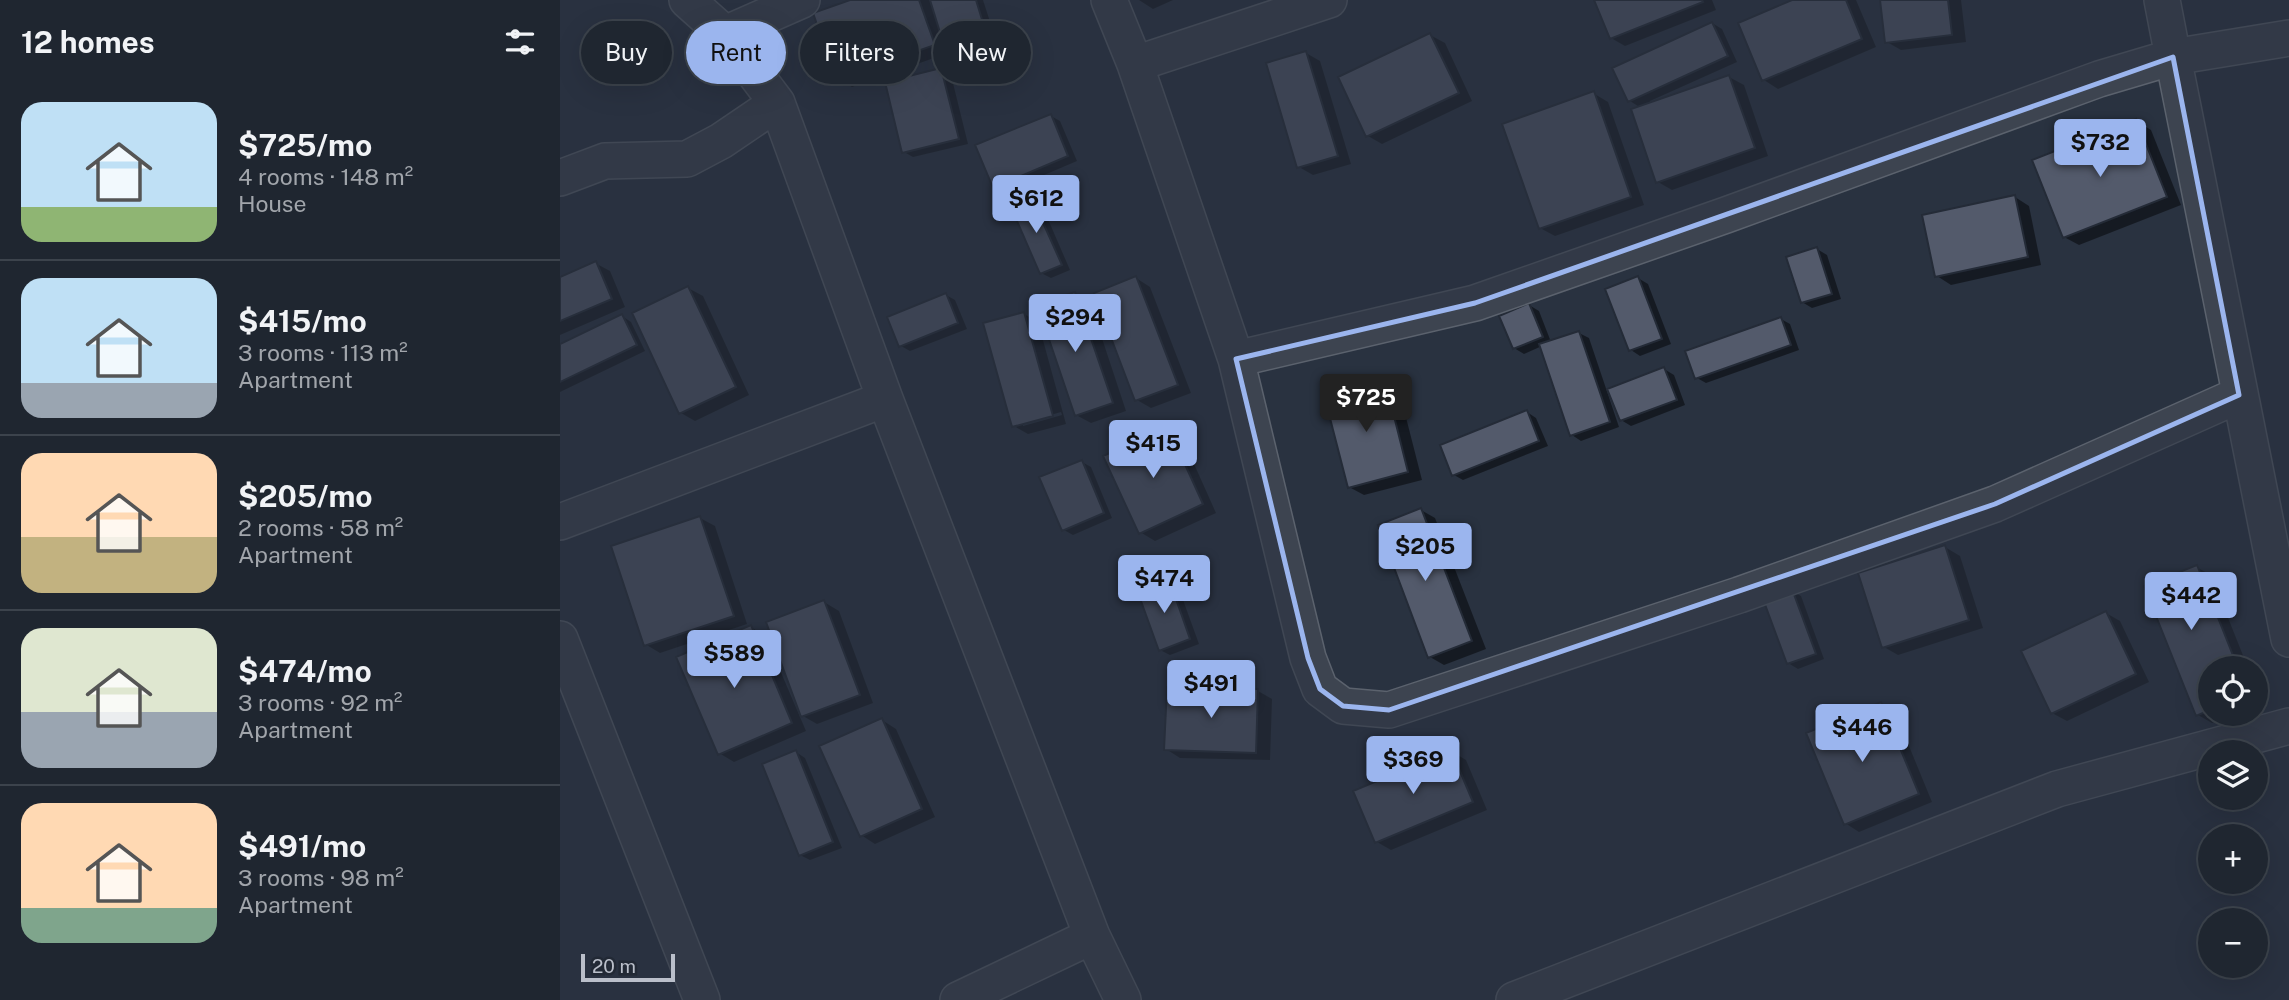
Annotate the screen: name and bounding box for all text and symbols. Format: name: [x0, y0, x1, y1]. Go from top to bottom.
chip: Buy: [581, 21, 672, 84]
chip: Rent: [686, 21, 786, 84]
chip: Filters: [800, 21, 919, 84]
chip: New: [933, 21, 1031, 84]
icon: filters: [501, 23, 539, 61]
text: 12 homes: [21, 24, 155, 60]
pin: $732: [2059, 120, 2141, 179]
text: $725/mo: [238, 127, 372, 163]
text: $732: [2070, 128, 2130, 155]
icon: home: [77, 130, 161, 214]
text: 4 rooms · 148 m²: [238, 163, 413, 190]
pin: $612: [995, 176, 1077, 235]
text: $612: [1008, 184, 1064, 211]
text: House: [238, 190, 306, 217]
pin: $294: [1034, 294, 1116, 354]
text: $415/mo: [238, 303, 367, 339]
text: $294: [1045, 303, 1105, 330]
icon: home: [77, 306, 161, 390]
text: 3 rooms · 113 m²: [238, 339, 408, 366]
text: Apartment: [238, 366, 353, 393]
pin: $725: [1325, 374, 1407, 434]
text: $725: [1336, 383, 1396, 410]
pin: $415: [1112, 420, 1194, 480]
text: $415: [1125, 429, 1181, 456]
text: $205/mo: [238, 478, 373, 514]
icon: home: [77, 481, 161, 565]
text: 2 rooms · 58 m²: [238, 514, 403, 541]
pin: $205: [1384, 524, 1466, 583]
text: $205: [1395, 532, 1455, 559]
text: Apartment: [238, 541, 353, 568]
pin: $474: [1123, 556, 1205, 615]
text: $474: [1134, 564, 1194, 591]
pin: $442: [2150, 572, 2232, 632]
text: $442: [2161, 581, 2221, 608]
pin: $589: [693, 630, 775, 690]
text: $589: [703, 639, 765, 666]
text: $474/mo: [238, 653, 372, 689]
icon: home: [77, 656, 161, 740]
map controls: [2198, 656, 2268, 978]
button: locate: [2198, 656, 2268, 726]
pin: $491: [1170, 660, 1252, 720]
text: $491: [1183, 669, 1239, 696]
text: 3 rooms · 92 m²: [238, 689, 403, 716]
pin: $446: [1821, 704, 1903, 764]
text: $446: [1831, 713, 1893, 740]
text: Apartment: [238, 716, 353, 743]
pin: $369: [1372, 736, 1454, 796]
button: layers: [2198, 740, 2268, 810]
text: $369: [1382, 745, 1444, 772]
button: +: [2198, 824, 2268, 894]
text: $491/mo: [238, 828, 366, 864]
icon: home: [77, 831, 161, 915]
text: 3 rooms · 98 m²: [238, 864, 404, 891]
text: Apartment: [238, 891, 353, 918]
button: −: [2198, 908, 2268, 978]
scale bar: [581, 951, 676, 983]
text: 20 m: [592, 955, 636, 977]

